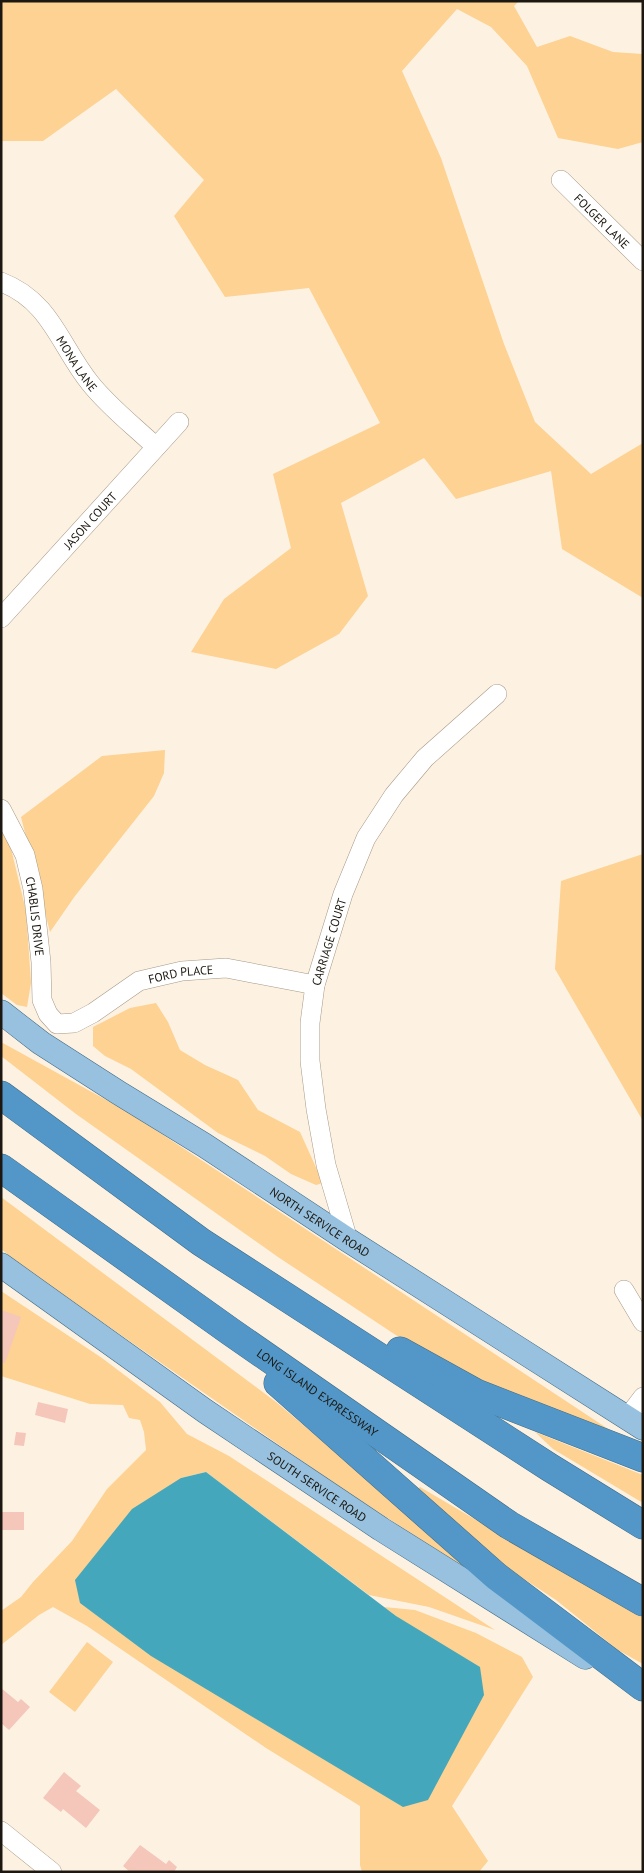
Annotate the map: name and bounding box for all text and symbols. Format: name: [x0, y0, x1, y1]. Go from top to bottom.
street label: FOLGER LANE: [571, 190, 633, 251]
street label: MONA LANE: [54, 333, 101, 394]
street label: JASON COURT: [59, 488, 120, 553]
street label: CHABLIS DRIVE: [23, 875, 48, 957]
street label: CARRIAGE COURT: [308, 896, 349, 987]
street label: FORD PLACE: [147, 961, 214, 986]
street label: NORTH SERVICE ROAD: [267, 1183, 373, 1260]
street label: LONG ISLAND EXPRESSWAY: [254, 1345, 381, 1440]
street label: SOUTH SERVICE ROAD: [265, 1448, 370, 1525]

